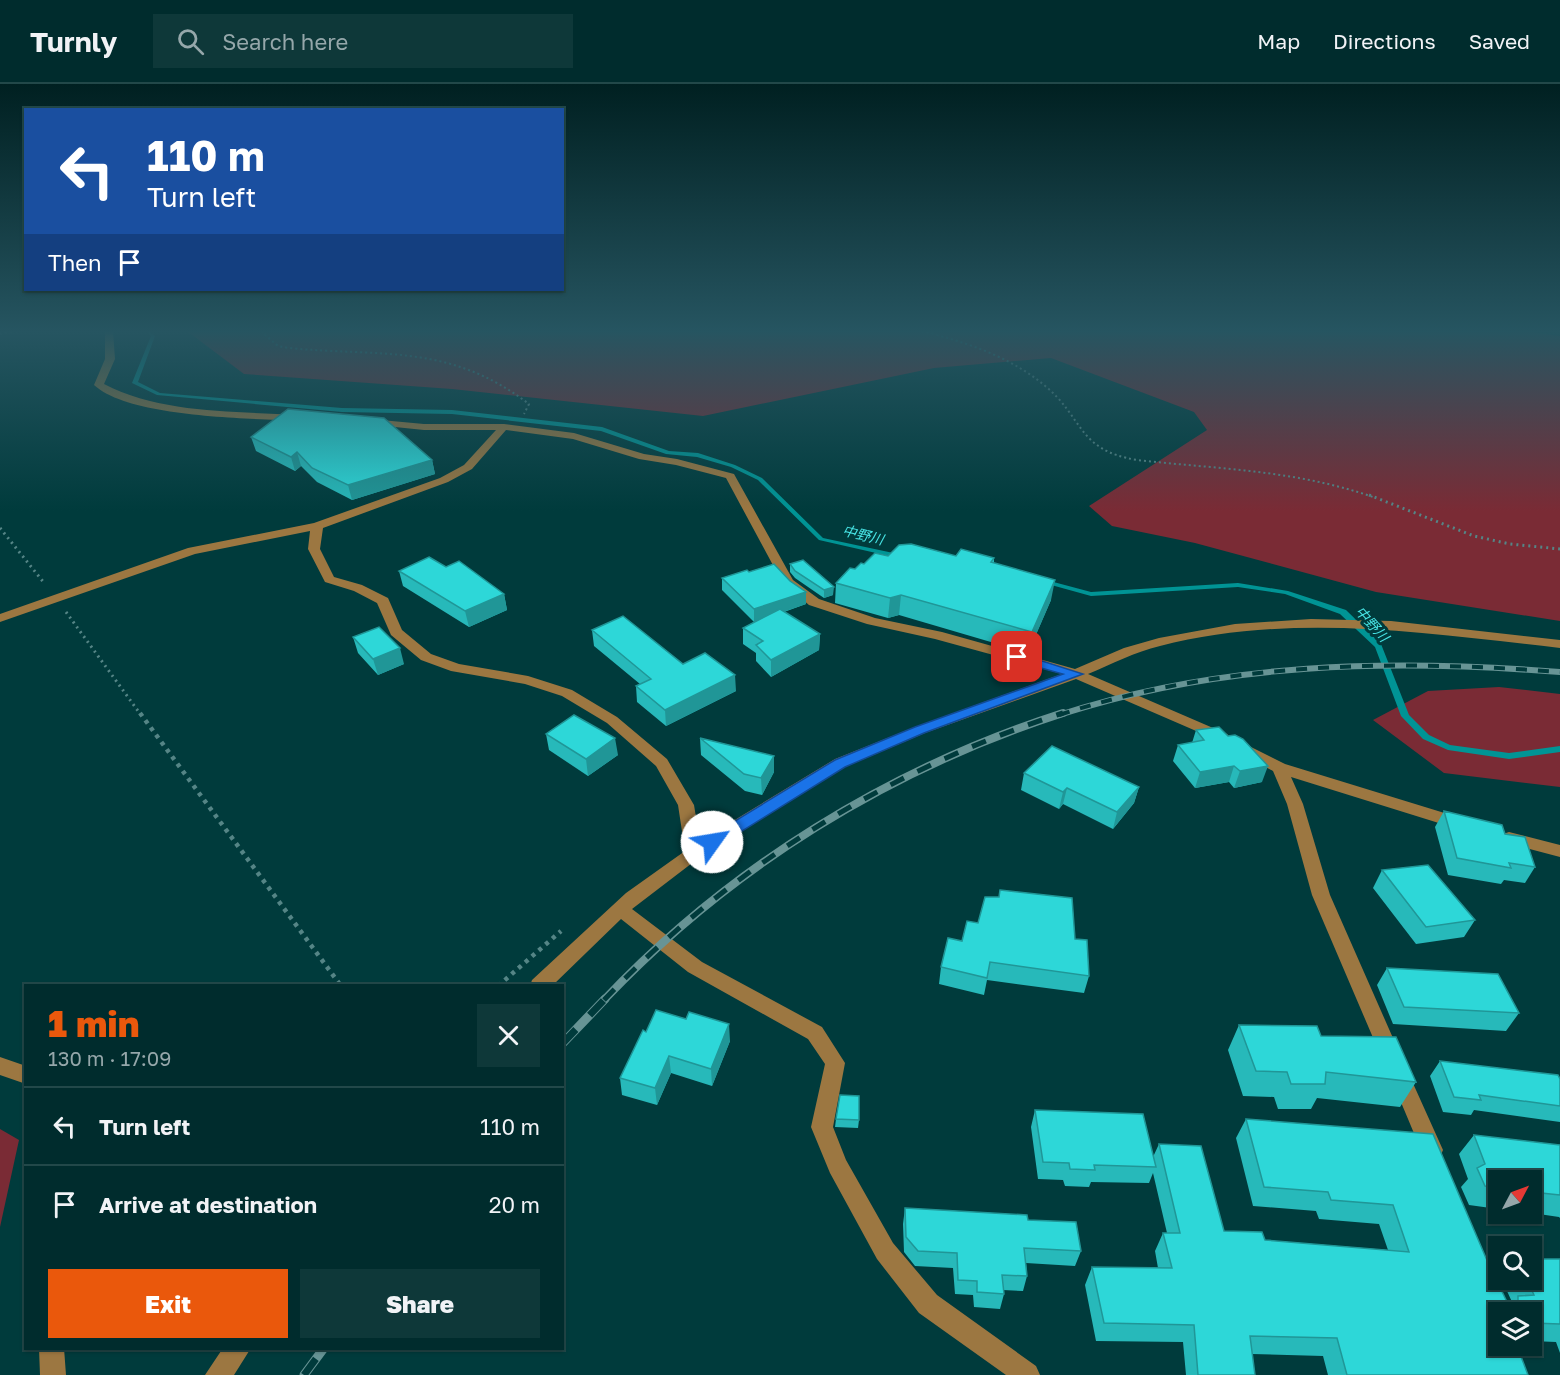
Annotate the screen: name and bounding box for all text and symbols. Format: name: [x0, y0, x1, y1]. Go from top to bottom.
search box: [153, 14, 573, 68]
text: Turnly: [30, 25, 117, 58]
icon: search: [174, 25, 207, 58]
text: Search here: [222, 28, 348, 55]
text: Map: [1257, 28, 1300, 54]
text: Directions: [1333, 28, 1436, 54]
text: Saved: [1469, 28, 1530, 54]
text: 110 m: [147, 130, 265, 180]
icon: left: [48, 132, 126, 210]
text: Turn left: [147, 181, 256, 213]
icon: arrive: [113, 246, 146, 279]
text: Then: [48, 249, 101, 276]
water label: 中野川: [841, 521, 887, 548]
water label: 中野川: [1352, 602, 1394, 646]
pin: [991, 631, 1042, 682]
icon: arrive: [1000, 640, 1033, 673]
position arrow: [680, 810, 744, 874]
text: 1 min: [48, 1002, 139, 1045]
button: close: [477, 1004, 540, 1067]
text: 130 m · 17:09: [48, 1046, 171, 1070]
icon: left: [48, 1110, 81, 1143]
text: Turn left: [99, 1113, 190, 1140]
text: 110 m: [480, 1113, 540, 1140]
north arrow: [1488, 1170, 1542, 1224]
map controls: [1488, 1170, 1542, 1356]
icon: arrive: [48, 1188, 81, 1221]
text: Arrive at destination: [99, 1191, 317, 1218]
text: 20 m: [489, 1191, 540, 1218]
button: search: [1488, 1236, 1542, 1290]
button: Exit: [48, 1269, 288, 1338]
button: Share: [300, 1269, 540, 1338]
button: layers: [1488, 1302, 1542, 1356]

